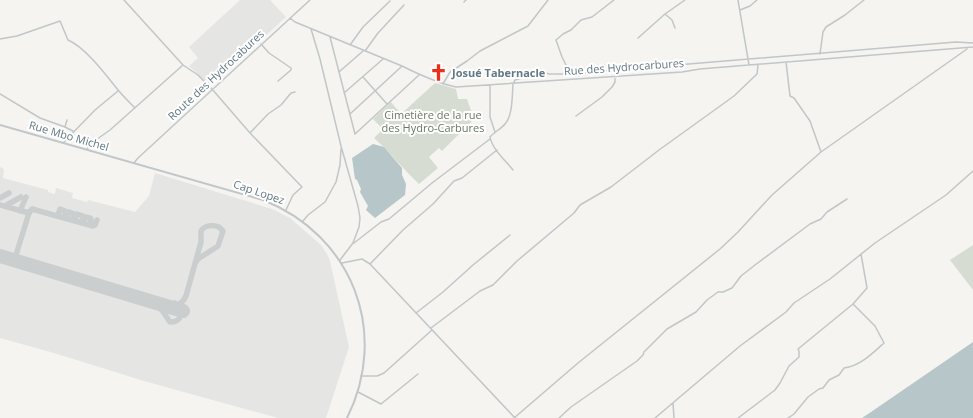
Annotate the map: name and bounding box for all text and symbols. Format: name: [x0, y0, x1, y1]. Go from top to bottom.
street label: Route des Hydrocabures: [164, 26, 267, 123]
street label: Rue des Hydrocarbures: [563, 55, 684, 78]
church icon: Josué Tabernacle: [429, 63, 449, 83]
place label: Josué Tabernacle: [451, 65, 546, 80]
park label: Cimetière de la rue des Hydro-Carbures: [382, 107, 484, 135]
street label: Rue Mbo Michel: [28, 117, 111, 154]
street label: Cap Lopez: [232, 176, 287, 207]

